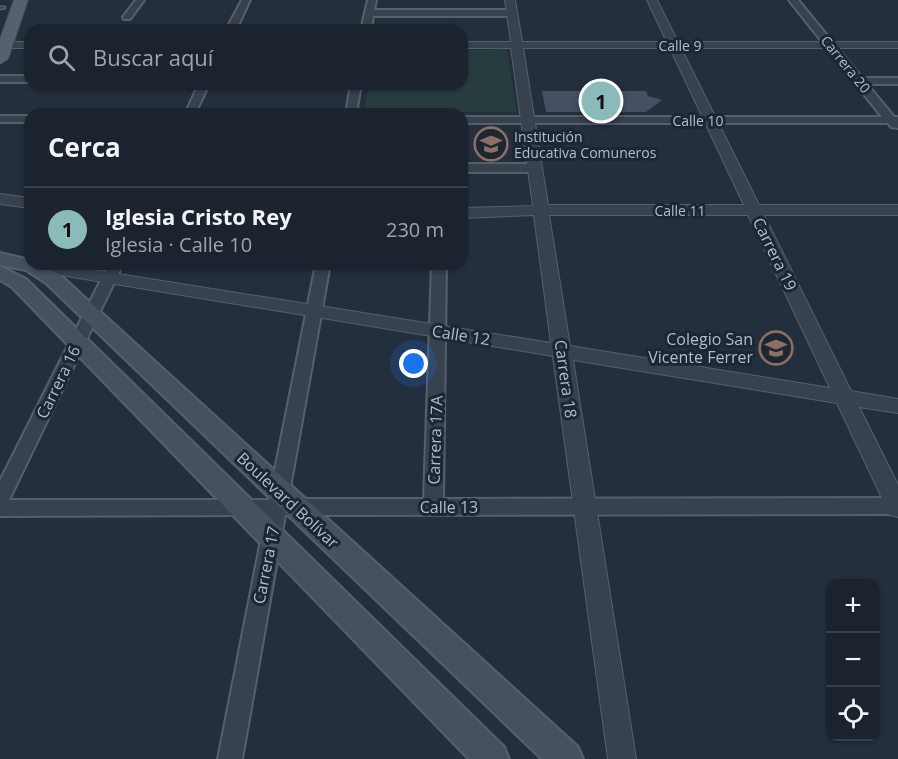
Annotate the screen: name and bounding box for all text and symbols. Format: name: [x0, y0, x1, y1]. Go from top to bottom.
search box: [24, 24, 468, 90]
street label: Carrera 20: [817, 31, 875, 97]
street label: Calle 9: [658, 36, 702, 55]
icon: search: [45, 41, 78, 74]
text: Buscar aquí: [93, 42, 213, 72]
pin: 1: [582, 78, 620, 124]
street label: Calle 10: [672, 111, 724, 130]
school or university icon: Institución Educativa Comuneros: [473, 126, 509, 162]
place label: Institución Educativa Comuneros: [514, 127, 657, 162]
text: Cerca: [48, 129, 121, 165]
text: Iglesia Cristo Rey: [105, 201, 292, 231]
street label: Calle 11: [654, 201, 706, 220]
street label: Carrera 19: [748, 214, 802, 294]
text: 1: [62, 216, 73, 243]
text: 230 m: [386, 216, 444, 243]
text: Iglesia · Calle 10: [105, 231, 252, 258]
street label: Calle 12: [430, 320, 492, 350]
place label: Colegio San Vicente Ferrer: [648, 328, 753, 368]
school or university icon: Colegio San Vicente Ferrer: [758, 330, 794, 366]
street label: Carrera 18: [550, 338, 582, 420]
street label: Carrera 16: [31, 342, 85, 422]
your location: [399, 349, 428, 378]
street label: Carrera 17A: [422, 394, 448, 485]
street label: Boulevard Bolívar: [232, 447, 344, 553]
street label: Calle 13: [420, 496, 478, 518]
street label: Carrera 17: [248, 524, 284, 606]
map controls: [826, 579, 880, 741]
button: +: [826, 579, 880, 633]
button: −: [826, 633, 880, 687]
button: locate: [826, 687, 880, 741]

